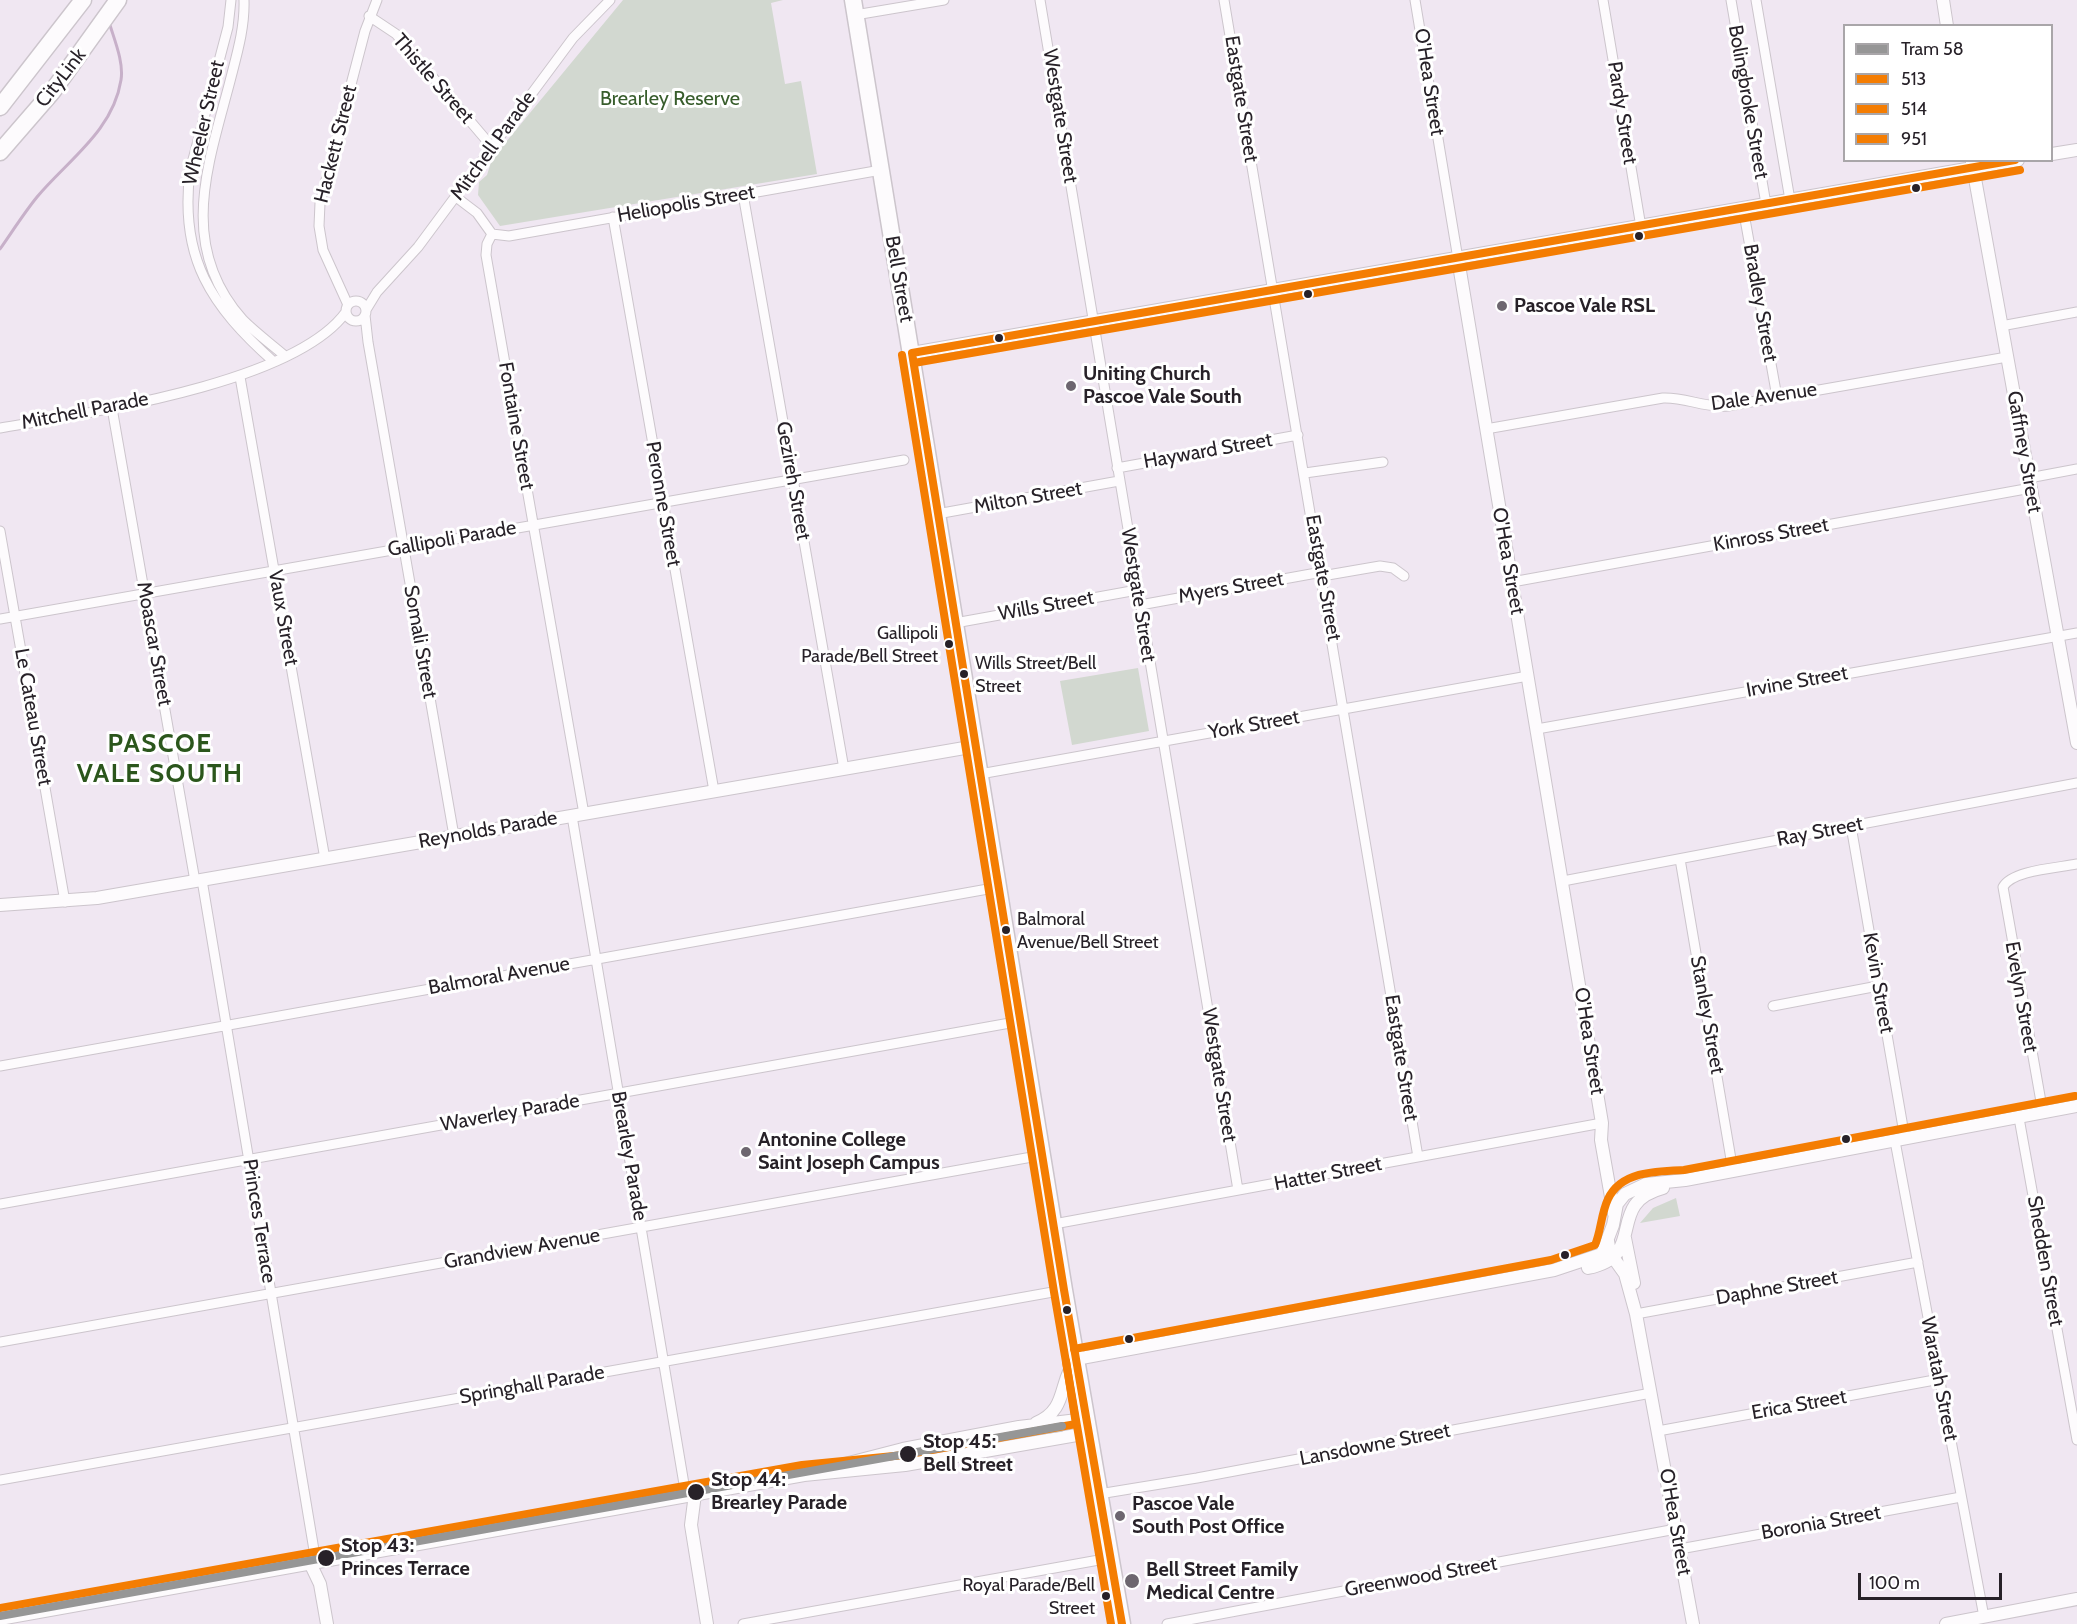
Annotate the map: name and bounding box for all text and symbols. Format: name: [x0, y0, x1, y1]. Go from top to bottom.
street label: Bolingbroke Street: [1723, 23, 1773, 181]
legend: [1843, 24, 2053, 162]
street label: O'Hea Street: [1409, 27, 1449, 137]
street label: Thistle Street: [387, 29, 479, 129]
street label: Eastgate Street: [1219, 34, 1263, 164]
text: Tram 58: [1901, 38, 1964, 60]
street label: CityLink: [31, 44, 91, 112]
street label: Westgate Street: [1038, 47, 1082, 185]
street label: Wheeler Street: [178, 58, 230, 188]
street label: Pardy Street: [1602, 60, 1642, 166]
text: 513: [1901, 68, 1926, 90]
street label: Hackett Street: [310, 83, 362, 205]
street label: Mitchell Parade: [445, 87, 541, 205]
park label: Brearley Reserve: [600, 87, 740, 111]
text: 514: [1901, 98, 1927, 120]
text: 951: [1901, 128, 1927, 150]
street label: Heliopolis Street: [615, 180, 757, 228]
unlabelled marker: [1910, 182, 1922, 194]
unlabelled marker: [1633, 230, 1645, 242]
street label: Bell Street: [880, 234, 918, 324]
street label: Bradley Street: [1738, 242, 1782, 364]
unlabelled marker: [1302, 288, 1314, 300]
place label: Pascoe Vale RSL: [1514, 294, 1655, 318]
marker: Pascoe Vale RSL: [1495, 299, 1509, 313]
unlabelled marker: [993, 332, 1005, 344]
street label: Fontaine Street: [493, 360, 539, 492]
place label: Uniting Church Pascoe Vale South: [1083, 362, 1242, 409]
street label: Dale Avenue: [1709, 378, 1819, 416]
marker: Uniting Church Pascoe Vale South: [1064, 379, 1078, 393]
street label: Mitchell Parade: [19, 387, 151, 435]
street label: Gaffney Street: [2001, 389, 2047, 515]
street label: Gezireh Street: [771, 420, 815, 542]
street label: Hayward Street: [1142, 428, 1274, 474]
street label: Peronne Street: [640, 439, 686, 569]
street label: Milton Street: [972, 477, 1084, 519]
street label: O'Hea Street: [1487, 506, 1529, 616]
street label: Eastgate Street: [1300, 513, 1346, 643]
street label: Kinross Street: [1711, 513, 1831, 557]
street label: Gallipoli Parade: [386, 516, 518, 562]
street label: Westgate Street: [1116, 526, 1160, 664]
street label: Myers Street: [1177, 567, 1285, 609]
street label: Vaux Street: [263, 568, 303, 668]
street label: Moascar Street: [131, 580, 177, 708]
street label: Somali Street: [398, 583, 442, 701]
street label: Wills Street: [996, 586, 1096, 626]
place label: Gallipoli Parade/Bell Street: [801, 623, 938, 666]
marker: Gallipoli Parade/Bell Street: [943, 638, 955, 650]
street label: Le Cateau Street: [9, 646, 57, 788]
place label: Wills Street/Bell Street: [975, 653, 1096, 696]
street label: Irvine Street: [1744, 661, 1850, 703]
marker: Wills Street/Bell Street: [958, 668, 970, 680]
street label: York Street: [1207, 705, 1301, 745]
district label: PASCOE VALE SOUTH: [77, 728, 243, 790]
street label: Reynolds Parade: [417, 806, 559, 854]
street label: Ray Street: [1775, 812, 1865, 852]
place label: Balmoral Avenue/Bell Street: [1017, 909, 1159, 952]
marker: Balmoral Avenue/Bell Street: [1000, 924, 1012, 936]
street label: Kevin Street: [1857, 931, 1899, 1035]
street label: Evelyn Street: [1999, 940, 2043, 1054]
street label: Balmoral Avenue: [426, 952, 572, 1000]
street label: Stanley Street: [1685, 954, 1729, 1076]
street label: O'Hea Street: [1569, 986, 1609, 1096]
street label: Eastgate Street: [1379, 993, 1423, 1123]
street label: Westgate Street: [1197, 1006, 1241, 1144]
street label: Waverley Parade: [439, 1089, 581, 1137]
street label: Brearley Parade: [606, 1089, 652, 1223]
place label: Antonine College Saint Joseph Campus: [758, 1128, 940, 1175]
unlabelled marker: [1840, 1133, 1852, 1145]
marker: Antonine College Saint Joseph Campus: [739, 1145, 753, 1159]
street label: Hatter Street: [1272, 1152, 1384, 1196]
street label: Princes Terrace: [237, 1157, 281, 1285]
street label: Shedden Street: [2022, 1194, 2068, 1328]
street label: Grandview Avenue: [442, 1223, 602, 1275]
unlabelled marker: [1559, 1249, 1571, 1261]
street label: Daphne Street: [1714, 1265, 1840, 1311]
unlabelled marker: [1061, 1304, 1073, 1316]
street label: Waratah Street: [1915, 1315, 1963, 1443]
unlabelled marker: [1123, 1333, 1135, 1345]
street label: Springhall Parade: [458, 1360, 606, 1410]
street label: Erica Street: [1750, 1385, 1848, 1425]
street label: Lansdowne Street: [1298, 1419, 1452, 1471]
place label: Stop 45: Bell Street: [923, 1430, 1013, 1477]
marker: Stop 45: Bell Street: [898, 1444, 918, 1464]
street label: O'Hea Street: [1654, 1467, 1696, 1577]
place label: Stop 44: Brearley Parade: [711, 1468, 847, 1515]
marker: Stop 44: Brearley Parade: [686, 1482, 706, 1502]
place label: Pascoe Vale South Post Office: [1132, 1492, 1284, 1539]
street label: Boronia Street: [1759, 1501, 1883, 1545]
marker: Pascoe Vale South Post Office: [1113, 1509, 1127, 1523]
place label: Stop 43: Princes Terrace: [341, 1534, 470, 1581]
marker: Stop 43: Princes Terrace: [316, 1548, 336, 1568]
street label: Greenwood Street: [1343, 1552, 1499, 1602]
place label: Bell Street Family Medical Centre: [1146, 1558, 1298, 1605]
scale bar: [1861, 1561, 2005, 1599]
marker: Bell Street Family Medical Centre: [1123, 1572, 1141, 1590]
text: 100 m: [1869, 1572, 1920, 1594]
place label: Royal Parade/Bell Street: [963, 1575, 1095, 1618]
marker: Royal Parade/Bell Street: [1100, 1590, 1112, 1602]

